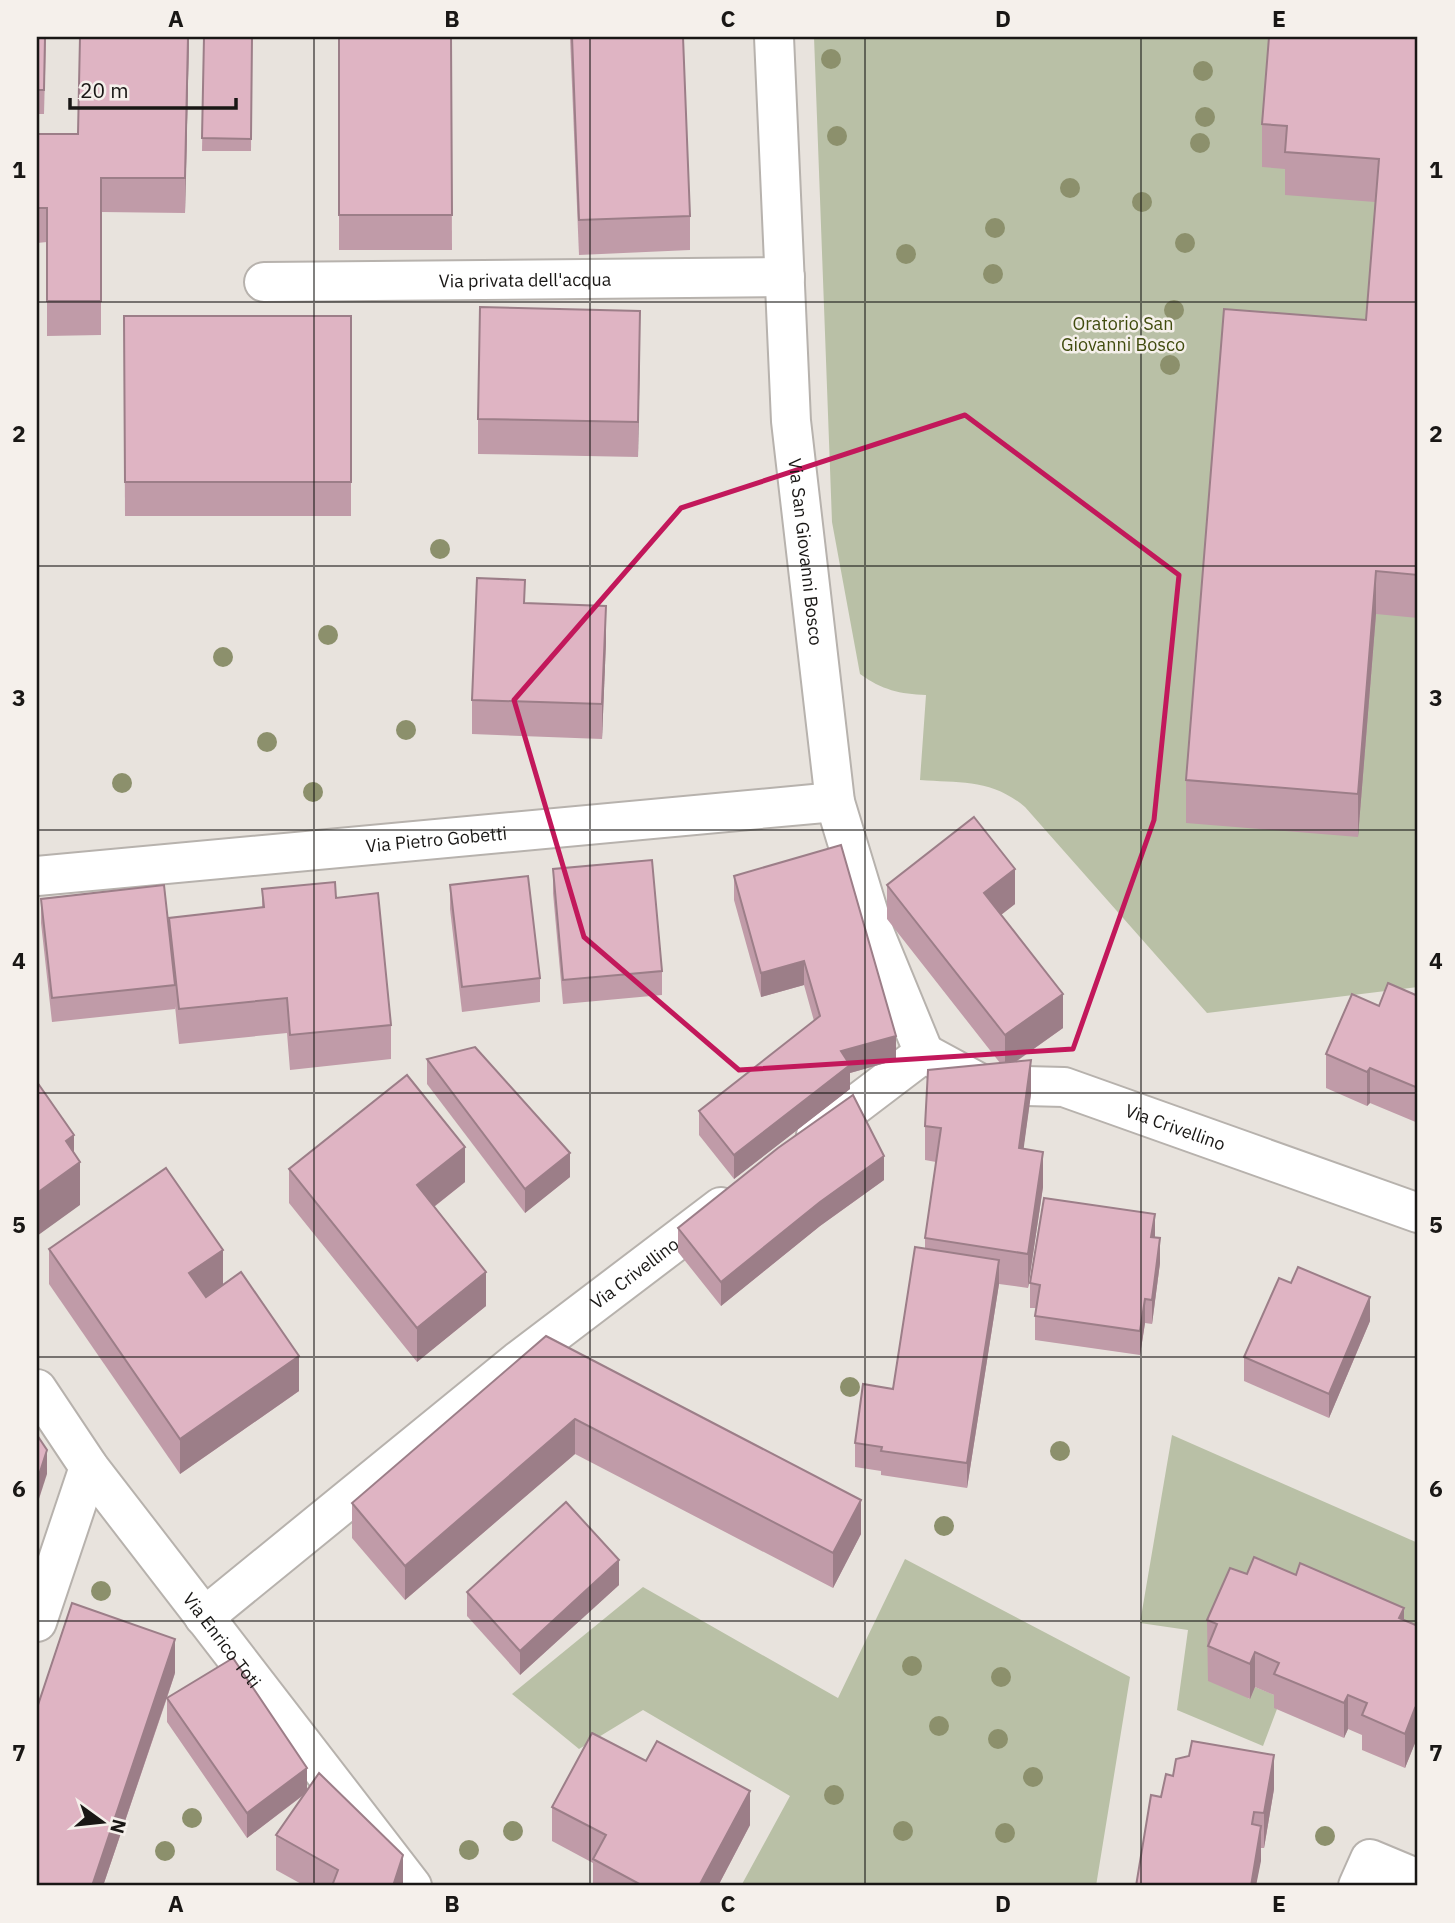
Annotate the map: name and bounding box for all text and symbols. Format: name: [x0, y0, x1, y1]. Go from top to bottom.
text: A: [168, 3, 184, 33]
text: B: [444, 3, 460, 33]
text: C: [721, 3, 736, 33]
text: D: [995, 3, 1011, 33]
text: E: [1272, 3, 1286, 33]
scale bar: [70, 66, 236, 110]
text: 20 m: [80, 76, 129, 104]
text: 1: [12, 154, 26, 184]
text: 1: [1429, 154, 1443, 184]
street label: Via privata dell'acqua: [439, 267, 612, 292]
park label: Oratorio San Giovanni Bosco: [1061, 312, 1185, 356]
text: 2: [12, 418, 26, 448]
text: 2: [1429, 418, 1443, 448]
street label: Via San Giovanni Bosco: [784, 457, 828, 647]
text: 3: [12, 682, 26, 712]
text: 3: [1429, 682, 1443, 712]
street label: Via Pietro Gobetti: [365, 821, 508, 857]
text: 4: [12, 945, 26, 975]
text: 4: [1429, 945, 1443, 975]
street label: Via Crivellino: [1122, 1098, 1229, 1155]
text: 5: [12, 1209, 26, 1239]
text: 5: [1429, 1209, 1443, 1239]
street label: Via Crivellino: [586, 1232, 683, 1314]
text: 6: [12, 1473, 26, 1503]
text: 6: [1429, 1473, 1443, 1503]
street label: Via Enrico Toti: [178, 1587, 266, 1692]
text: 7: [12, 1737, 26, 1767]
text: 7: [1429, 1737, 1443, 1767]
north arrow: [66, 1786, 136, 1856]
text: N: [105, 1817, 132, 1836]
text: A: [168, 1888, 184, 1918]
text: B: [444, 1888, 460, 1918]
text: C: [721, 1888, 736, 1918]
text: D: [995, 1888, 1011, 1918]
text: E: [1272, 1888, 1286, 1918]

